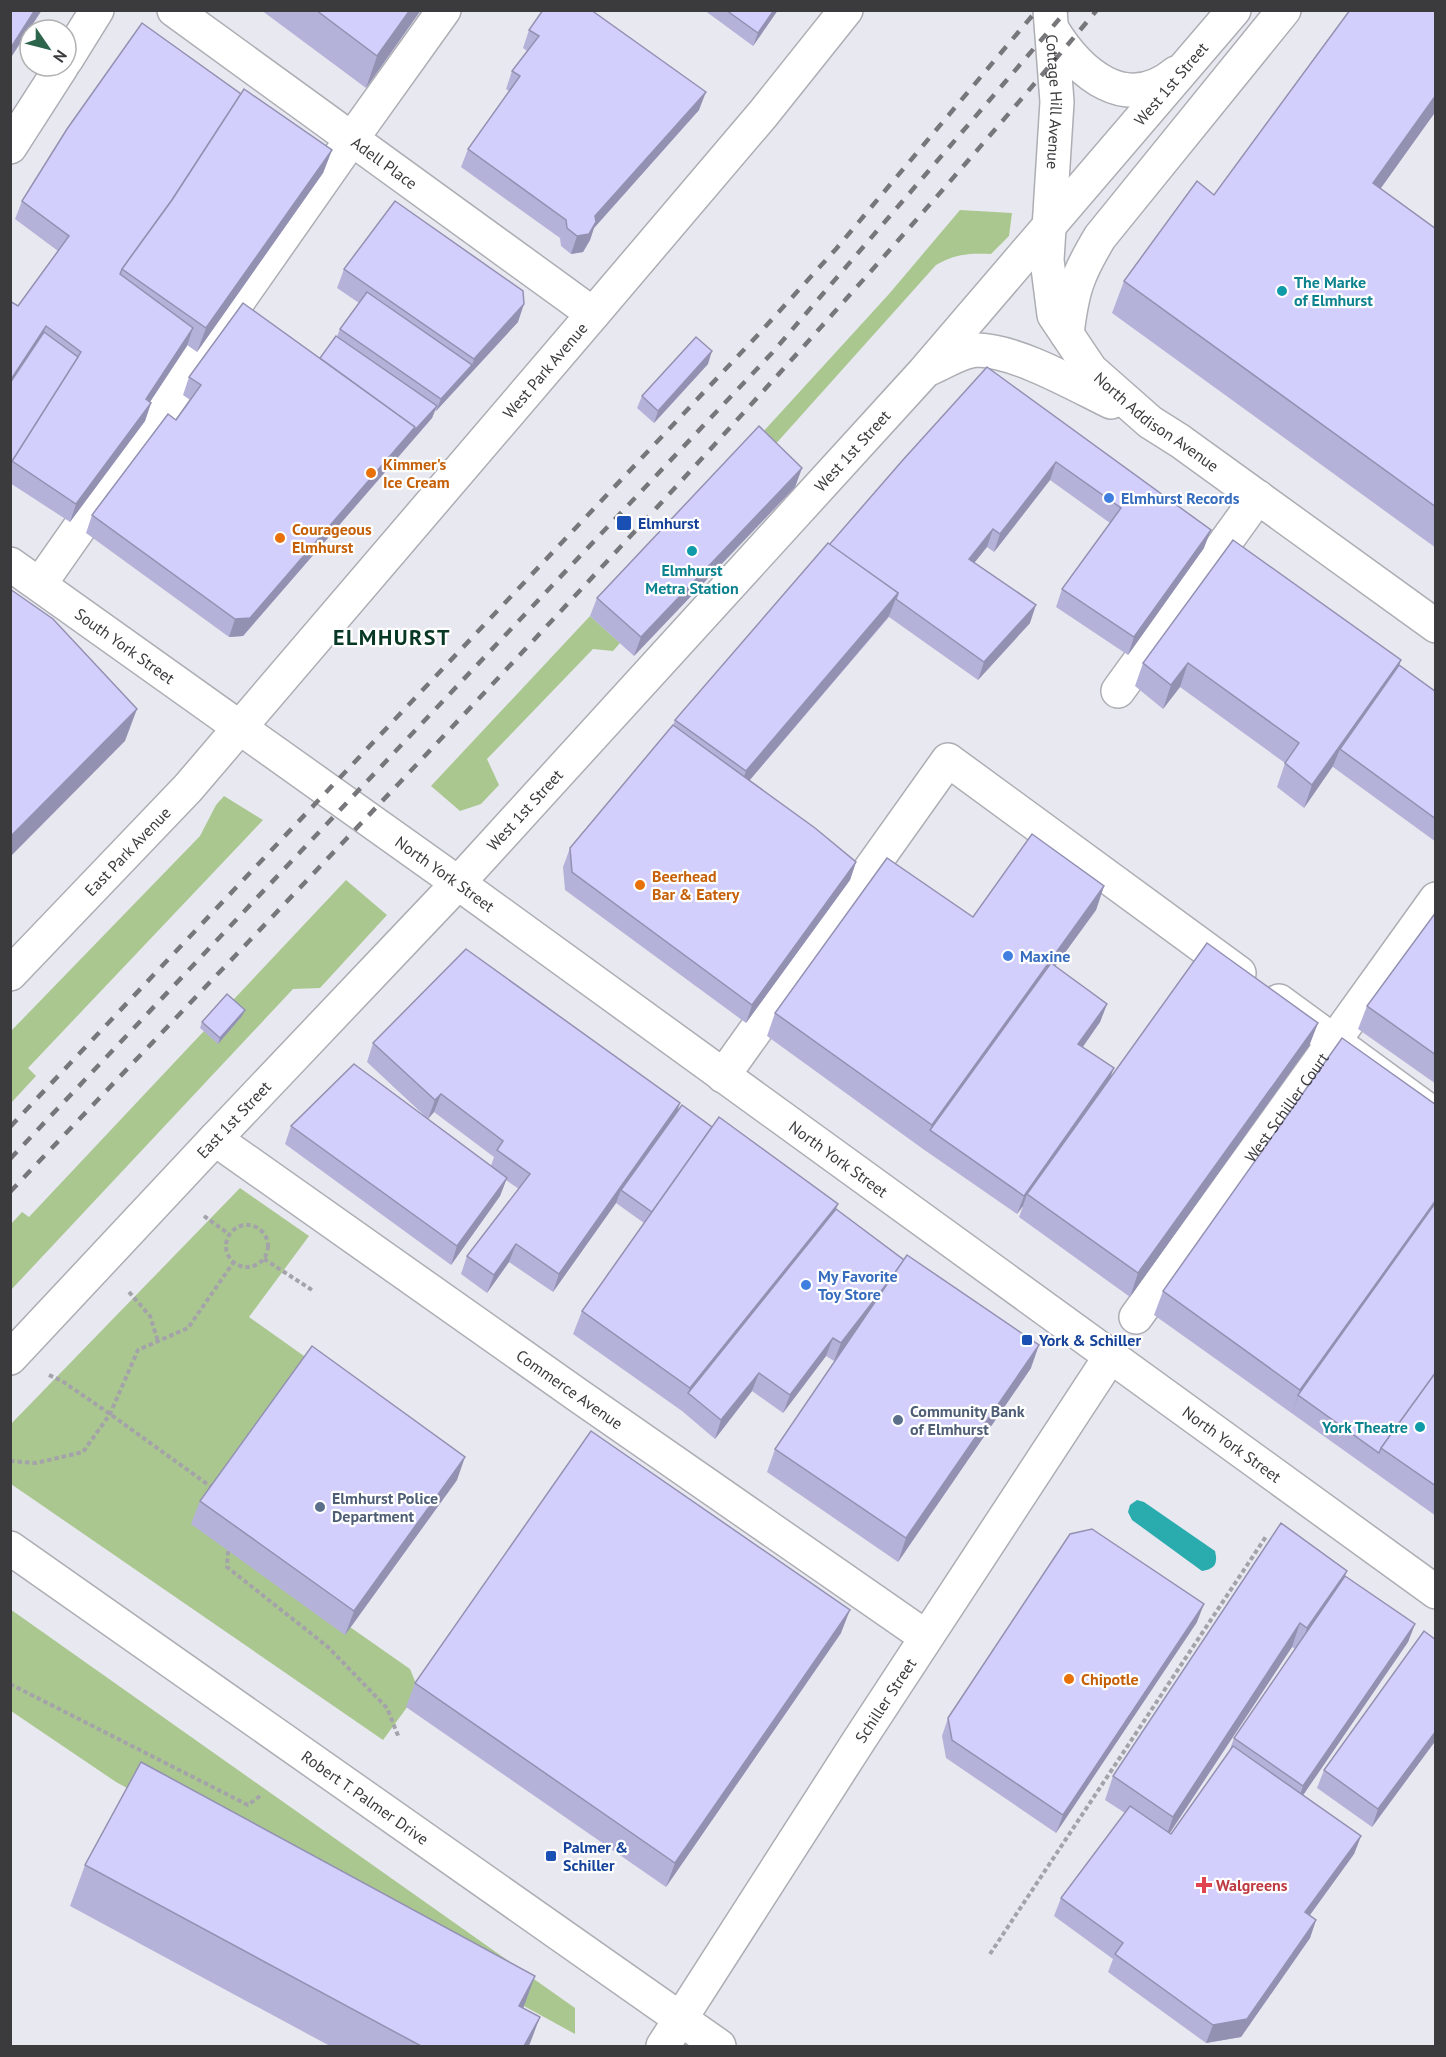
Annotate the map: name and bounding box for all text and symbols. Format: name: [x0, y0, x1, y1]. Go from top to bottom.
north arrow: [18, 18, 78, 78]
street label: Cottage Hill Avenue: [1042, 34, 1067, 170]
street label: West 1st Street: [1130, 38, 1212, 130]
text: N: [49, 47, 71, 67]
street label: Adell Place: [348, 132, 421, 193]
place label: The Marke of Elmhurst: [1294, 272, 1373, 310]
marker: The Marke of Elmhurst: [1275, 284, 1289, 298]
street label: West Park Avenue: [498, 318, 592, 422]
street label: North Addison Avenue: [1090, 368, 1223, 476]
street label: West 1st Street: [810, 405, 895, 496]
place label: Kimmer's Ice Cream: [383, 454, 450, 492]
marker: Kimmer's Ice Cream: [364, 466, 378, 480]
place label: Elmhurst Records: [1121, 488, 1240, 508]
marker: Elmhurst Records: [1102, 491, 1116, 505]
place label: Elmhurst: [638, 513, 700, 533]
marker: Elmhurst: [615, 514, 633, 532]
place label: Courageous Elmhurst: [292, 519, 372, 557]
marker: Courageous Elmhurst: [273, 531, 287, 545]
marker: Elmhurst Metra Station: [685, 544, 699, 558]
place label: Elmhurst Metra Station: [645, 560, 739, 598]
street label: South York Street: [71, 604, 179, 688]
district label: ELMHURST: [333, 623, 451, 651]
street label: West 1st Street: [483, 764, 567, 855]
street label: East Park Avenue: [80, 802, 175, 900]
street label: North York Street: [391, 832, 499, 916]
place label: Beerhead Bar & Eatery: [652, 866, 740, 904]
marker: Beerhead Bar & Eatery: [633, 878, 647, 892]
place label: Maxine: [1020, 946, 1070, 966]
marker: Maxine: [1001, 949, 1015, 963]
street label: West Schiller Court: [1240, 1048, 1333, 1166]
street label: East 1st Street: [192, 1076, 275, 1162]
street label: North York Street: [785, 1116, 892, 1202]
place label: My Favorite Toy Store: [818, 1266, 898, 1304]
marker: My Favorite Toy Store: [799, 1278, 813, 1292]
place label: York & Schiller: [1038, 1330, 1141, 1350]
marker: York & Schiller: [1020, 1333, 1034, 1347]
street label: Commerce Avenue: [512, 1345, 627, 1433]
place label: Community Bank of Elmhurst: [910, 1401, 1025, 1439]
street label: North York Street: [1179, 1402, 1286, 1487]
marker: Community Bank of Elmhurst: [891, 1413, 905, 1427]
place label: York Theatre: [1321, 1417, 1408, 1437]
marker: York Theatre: [1413, 1420, 1427, 1434]
place label: Elmhurst Police Department: [332, 1488, 438, 1526]
marker: Elmhurst Police Department: [313, 1500, 327, 1514]
street label: Schiller Street: [850, 1654, 921, 1746]
place label: Chipotle: [1081, 1669, 1139, 1689]
marker: Chipotle: [1062, 1672, 1076, 1686]
street label: Robert T. Palmer Drive: [298, 1746, 433, 1849]
place label: Palmer & Schiller: [563, 1837, 628, 1875]
marker: Palmer & Schiller: [544, 1849, 558, 1863]
place label: Walgreens: [1216, 1875, 1288, 1895]
marker: Walgreens: [1197, 1878, 1211, 1892]

